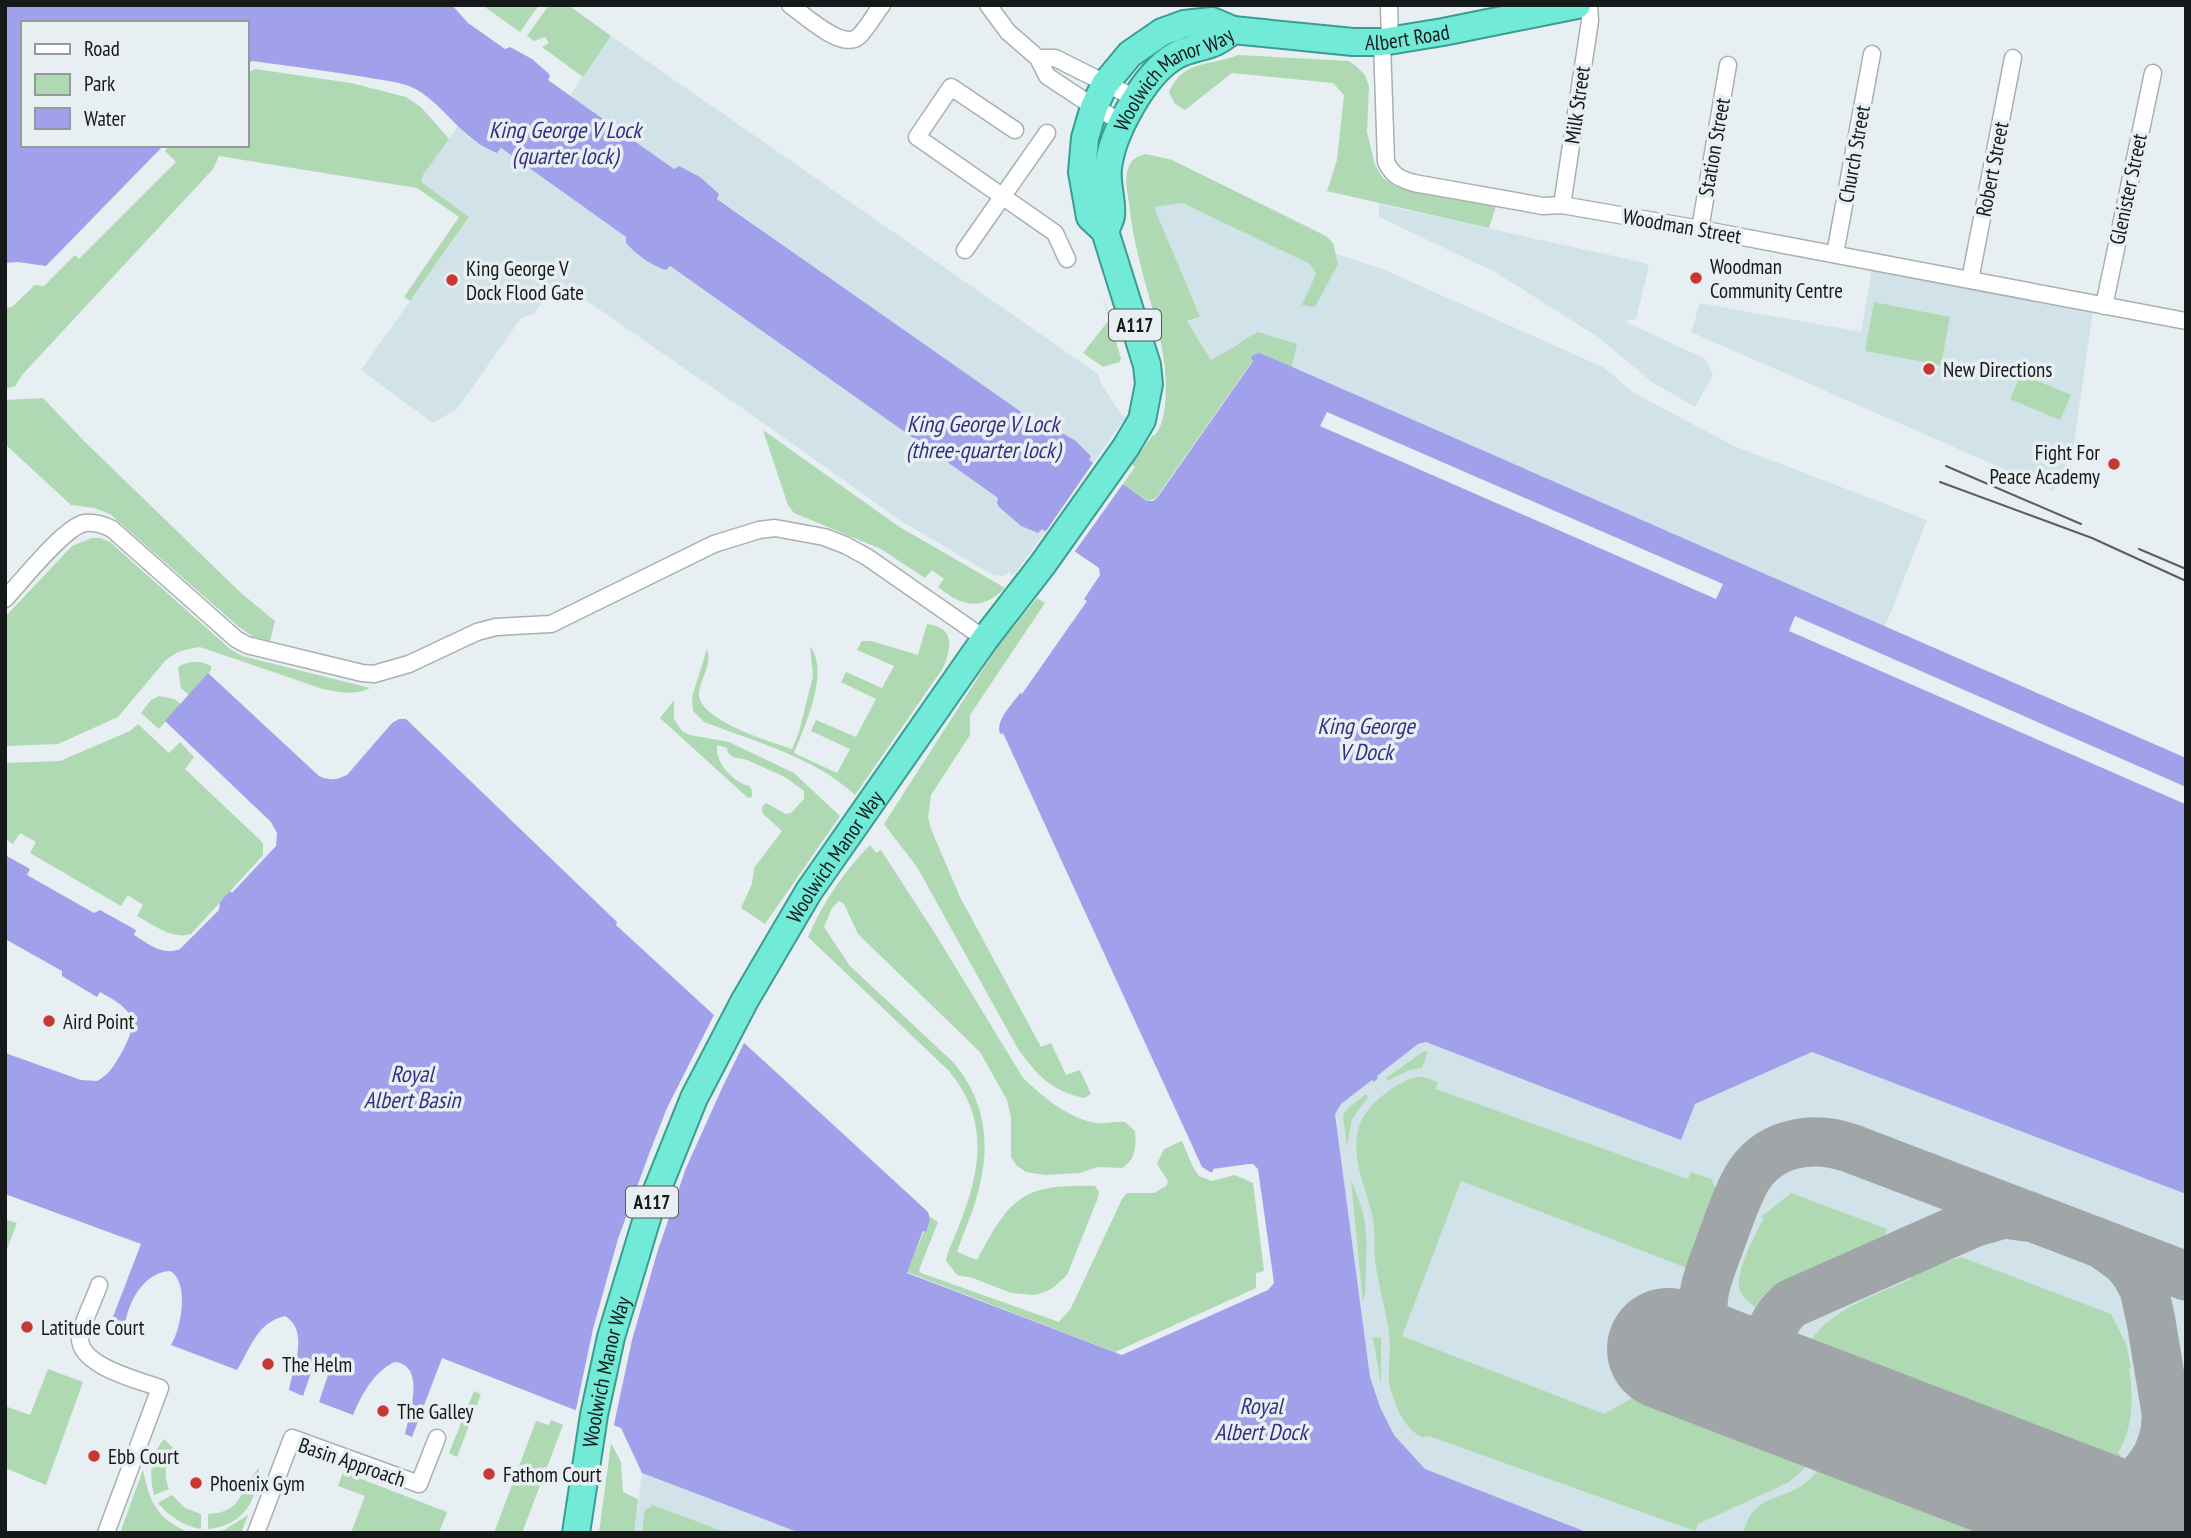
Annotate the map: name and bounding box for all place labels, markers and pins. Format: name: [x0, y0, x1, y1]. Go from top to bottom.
place label: Woodman Community Centre: [1710, 253, 1843, 304]
place label: King George V Dock Flood Gate: [466, 255, 584, 306]
marker: Woodman Community Centre: [1688, 270, 1704, 286]
marker: King George V Dock Flood Gate: [444, 272, 460, 288]
place label: New Directions: [1943, 356, 2052, 383]
marker: New Directions: [1921, 361, 1937, 377]
place label: Fight For Peace Academy: [1989, 439, 2100, 490]
marker: Fight For Peace Academy: [2106, 456, 2122, 472]
place label: Aird Point: [63, 1008, 134, 1035]
marker: Aird Point: [41, 1013, 57, 1029]
place label: Latitude Court: [41, 1314, 145, 1341]
marker: Latitude Court: [19, 1319, 35, 1335]
place label: The Helm: [282, 1351, 352, 1378]
marker: The Helm: [260, 1356, 276, 1372]
place label: The Galley: [397, 1398, 474, 1425]
marker: The Galley: [375, 1403, 391, 1419]
place label: Ebb Court: [108, 1443, 179, 1470]
marker: Ebb Court: [86, 1448, 102, 1464]
place label: Fathom Court: [503, 1461, 602, 1488]
marker: Fathom Court: [481, 1466, 497, 1482]
place label: Phoenix Gym: [210, 1470, 305, 1497]
marker: Phoenix Gym: [188, 1475, 204, 1491]

